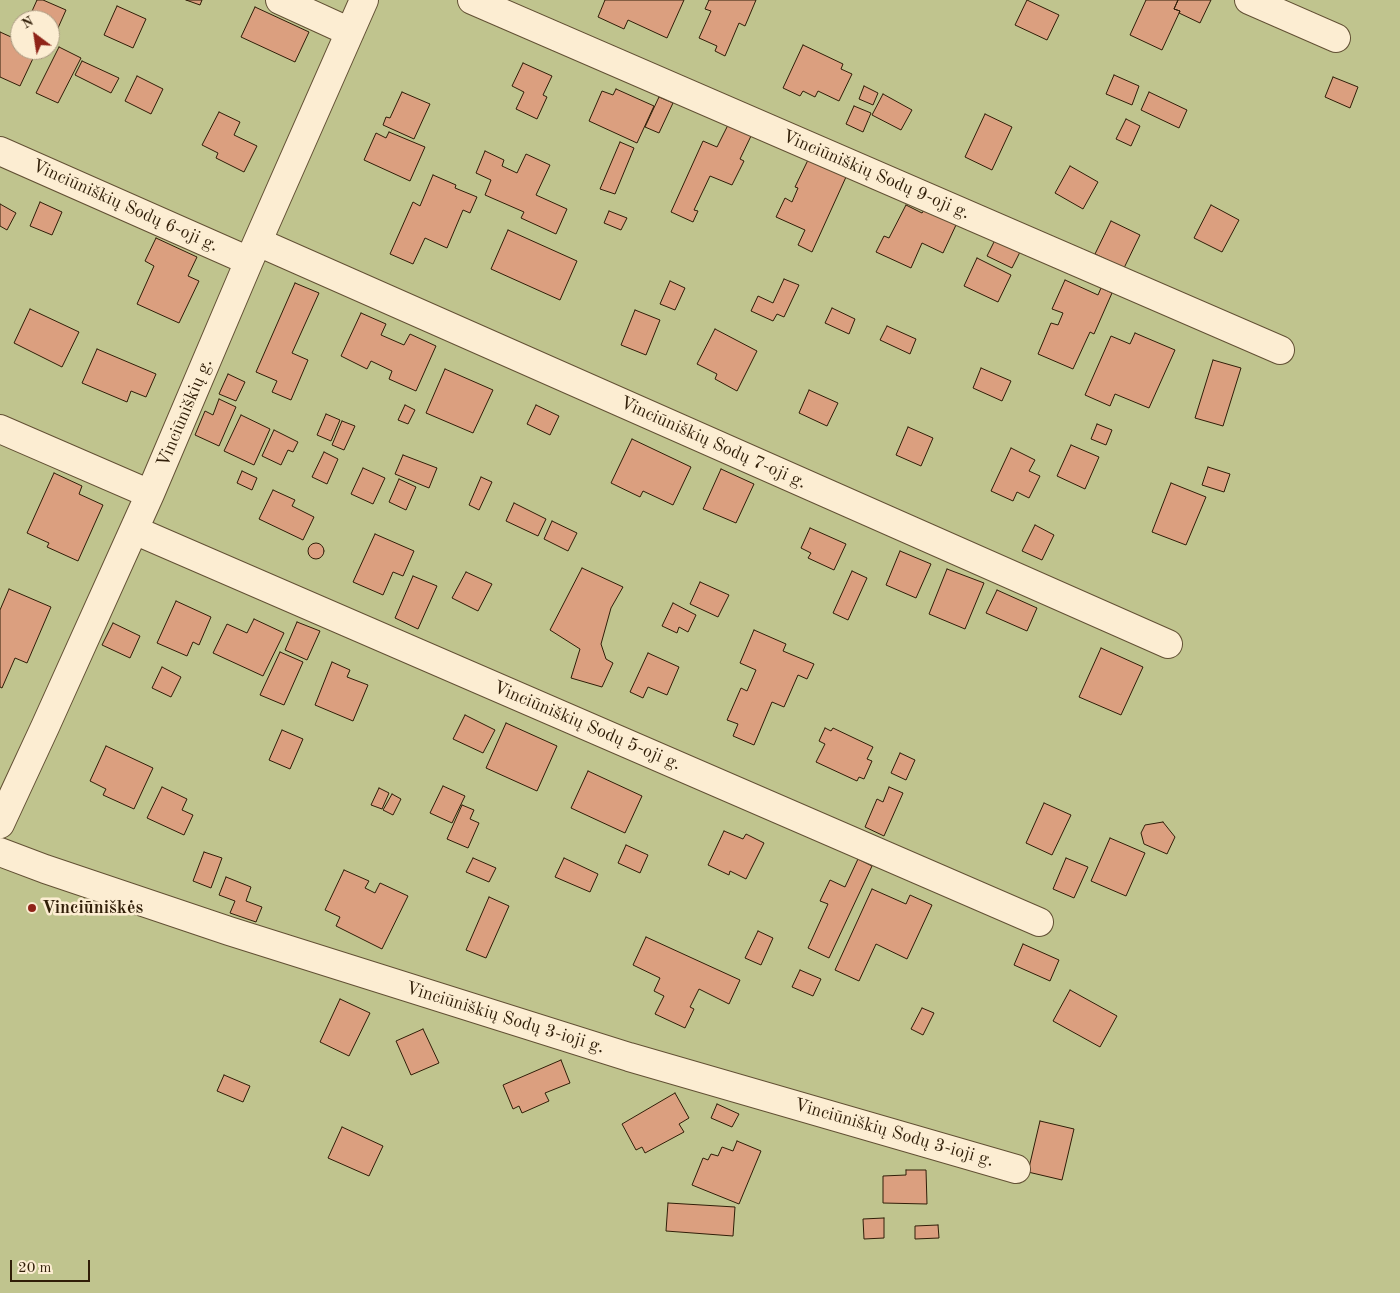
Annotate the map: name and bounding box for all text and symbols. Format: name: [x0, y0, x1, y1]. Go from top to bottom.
north arrow: [10, 10, 60, 60]
text: N: [20, 14, 36, 32]
street label: Vinciūniškių Sodų 9-oji g.: [779, 126, 973, 224]
street label: Vinciūniškių Sodų 6-oji g.: [28, 155, 222, 257]
street label: Vinciūniškių g.: [152, 355, 218, 471]
street label: Vinciūniškių Sodų 7-oji g.: [616, 392, 810, 494]
street label: Vinciūniškių Sodų 5-oji g.: [490, 677, 684, 775]
place label: Vinciūniškės: [42, 897, 143, 919]
marker: Vinciūniškės: [26, 902, 38, 914]
street label: Vinciūniškių Sodų 3-ioji g.: [403, 977, 607, 1059]
street label: Vinciūniškių Sodų 3-ioji g.: [792, 1094, 996, 1172]
scale bar: [12, 1250, 92, 1282]
text: 20 m: [18, 1261, 52, 1276]

